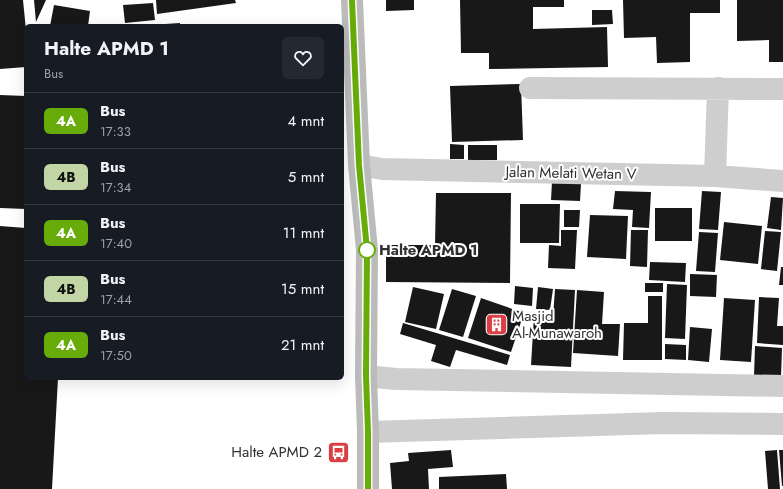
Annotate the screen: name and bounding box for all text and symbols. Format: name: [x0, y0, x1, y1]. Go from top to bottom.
text: Halte APMD 1: [44, 35, 169, 62]
button: heart: [282, 37, 324, 79]
text: Bus: [44, 64, 63, 83]
text: Bus: [100, 100, 125, 122]
text: 4 mnt: [288, 110, 324, 132]
text: 4A: [56, 111, 76, 131]
text: 17:33: [100, 122, 131, 141]
text: Bus: [100, 156, 125, 178]
street label: Jalan Melati Wetan V: [503, 161, 637, 185]
text: 5 mnt: [288, 166, 324, 188]
text: 4B: [56, 167, 76, 187]
text: 17:34: [100, 178, 131, 197]
text: Bus: [100, 212, 125, 234]
text: 11 mnt: [283, 222, 324, 244]
text: 4A: [56, 223, 76, 243]
text: 17:40: [100, 234, 132, 253]
place label: Halte APMD 1: [379, 239, 478, 261]
marker: Halte APMD 1: [358, 241, 376, 259]
text: Bus: [100, 268, 125, 290]
text: 15 mnt: [281, 278, 324, 300]
text: 4B: [56, 279, 76, 299]
text: 17:44: [100, 290, 132, 309]
place label: Masjid Al-Munawaroh: [512, 305, 602, 344]
building icon: Masjid Al-Munawaroh: [483, 312, 509, 338]
text: Bus: [100, 324, 125, 346]
text: 21 mnt: [281, 334, 324, 356]
text: 4A: [56, 335, 76, 355]
text: 17:50: [100, 346, 132, 365]
bus stop icon: Halte APMD 2: [325, 439, 351, 465]
place label: Halte APMD 2: [231, 441, 322, 463]

